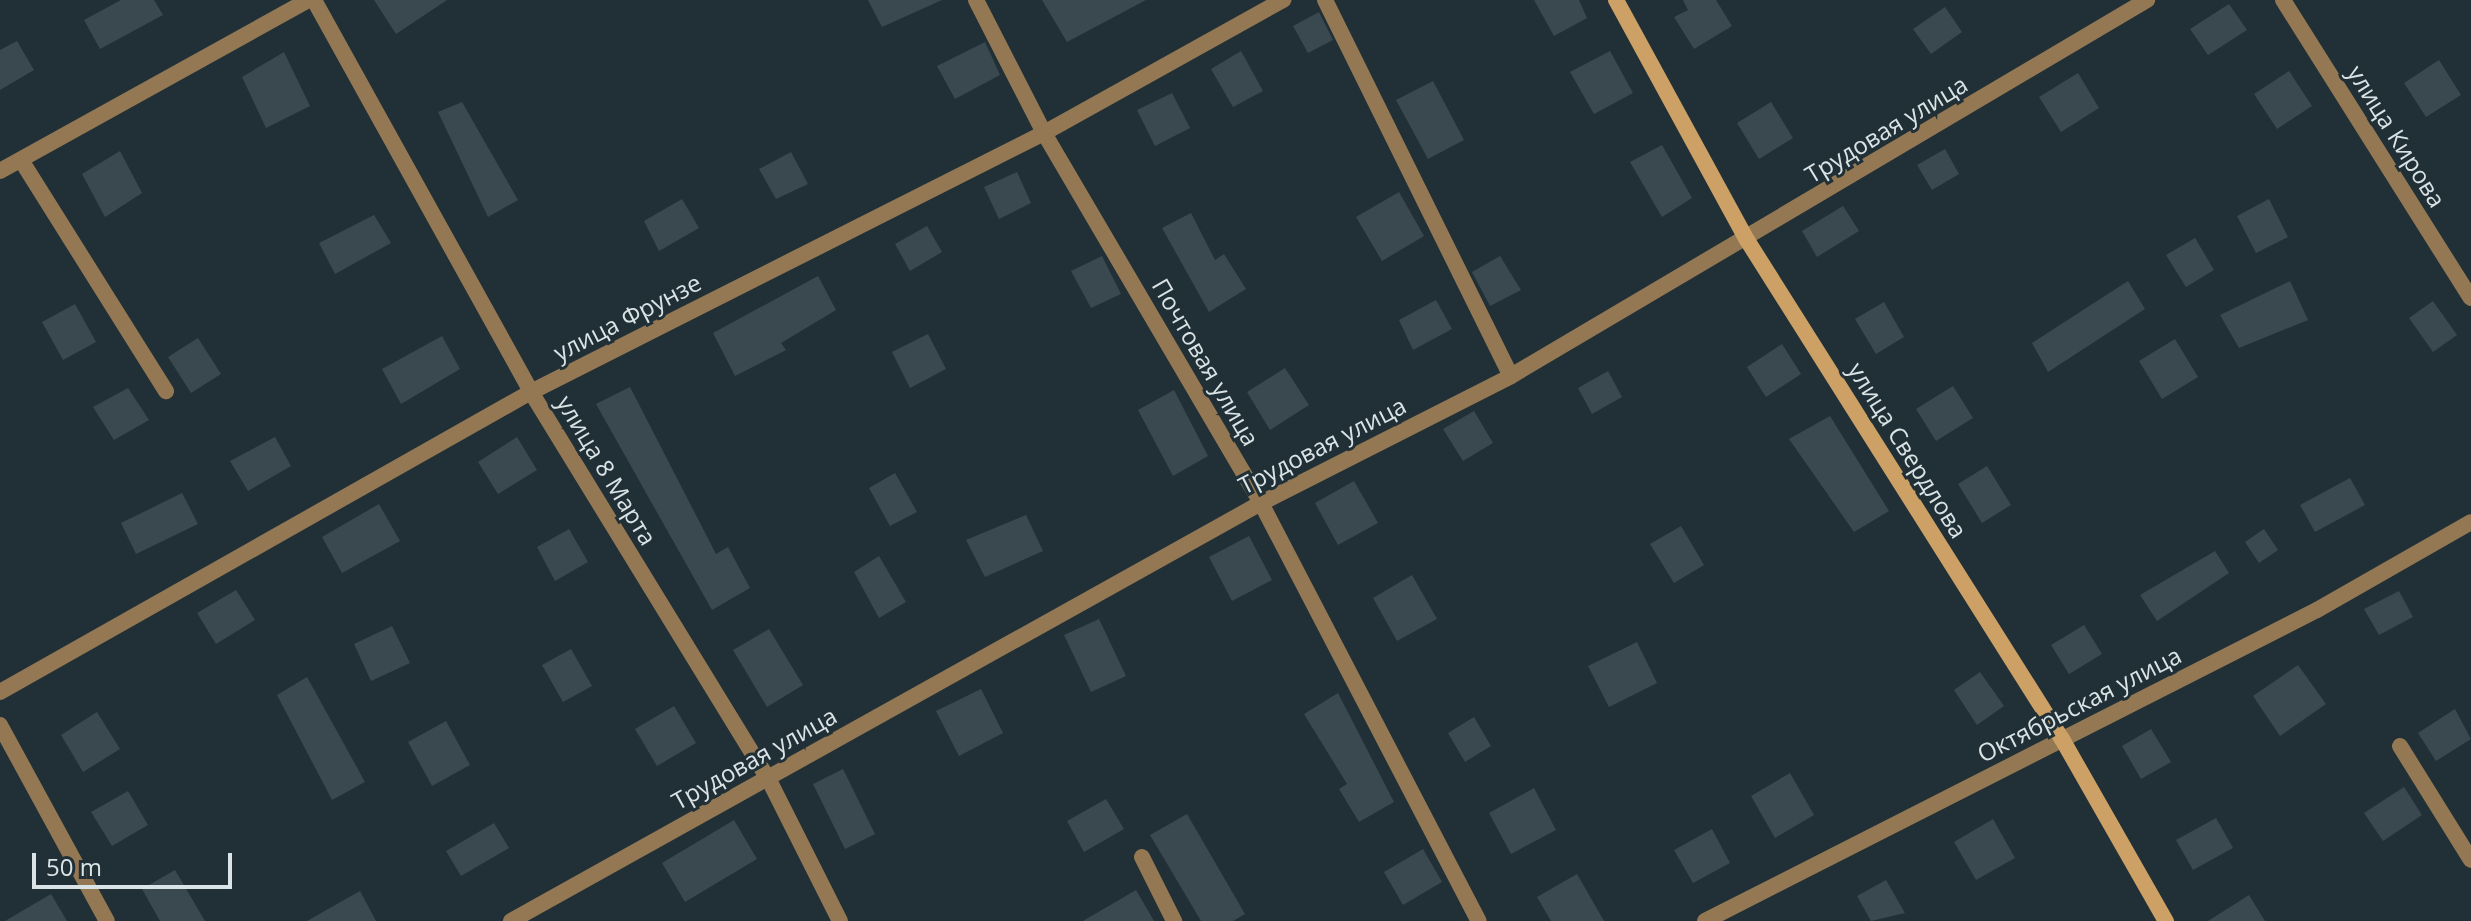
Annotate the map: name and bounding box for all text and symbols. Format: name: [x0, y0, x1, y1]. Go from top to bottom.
street label: улица Кирова: [2342, 60, 2452, 212]
street label: Трудовая улица: [1800, 69, 1972, 189]
street label: улица Фрунзе: [548, 267, 706, 367]
street label: Почтовая улица: [1146, 273, 1266, 451]
street label: улица Свердлова: [1842, 357, 1974, 543]
street label: улица 8 Марта: [551, 390, 663, 550]
street label: Трудовая улица: [1233, 390, 1411, 500]
street label: Октябрьская улица: [1972, 640, 2186, 768]
street label: Трудовая улица: [666, 701, 842, 815]
scale bar: [36, 837, 236, 887]
text: 50 m: [46, 850, 102, 883]

